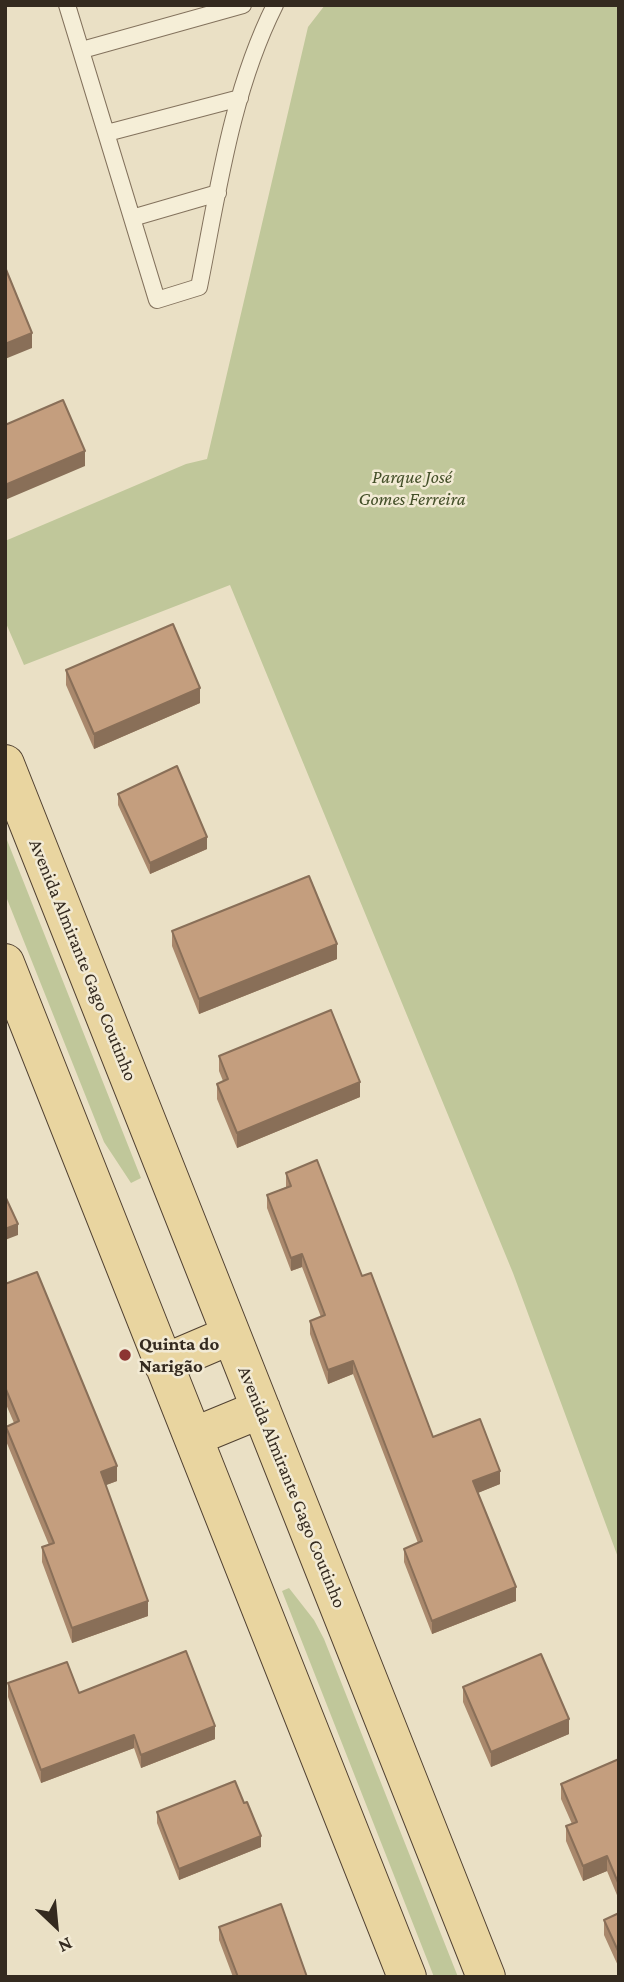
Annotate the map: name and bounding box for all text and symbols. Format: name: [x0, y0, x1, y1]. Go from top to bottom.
park label: Parque José Gomes Ferreira: [358, 466, 466, 510]
street label: Avenida Almirante Gago Coutinho: [24, 836, 142, 1084]
place label: Quinta do Narigão: [139, 1333, 219, 1377]
marker: Quinta do Narigão: [117, 1347, 133, 1363]
street label: Avenida Almirante Gago Coutinho: [233, 1363, 351, 1611]
north arrow: [21, 1891, 91, 1961]
text: N: [55, 1933, 76, 1958]

